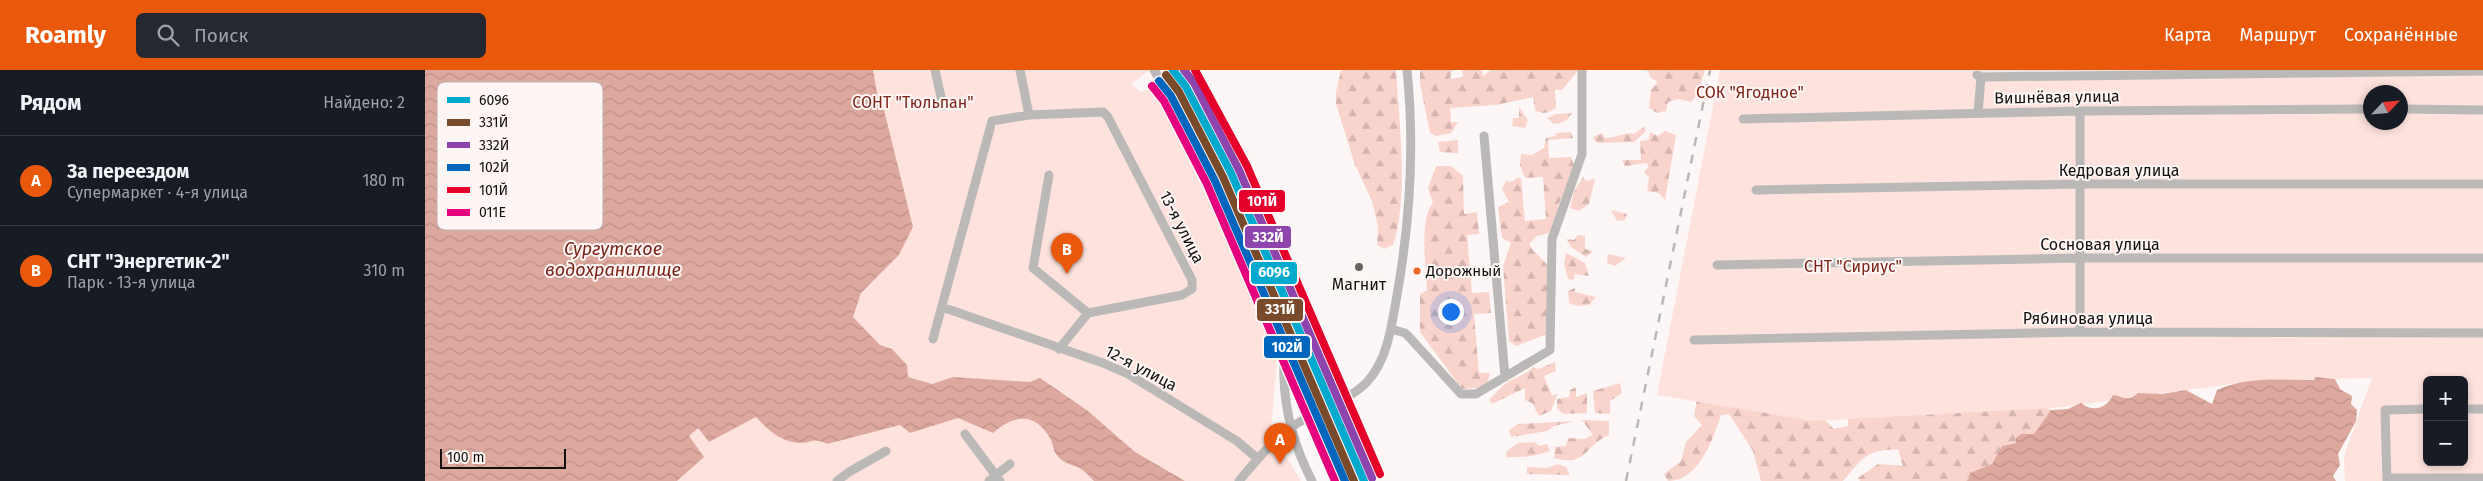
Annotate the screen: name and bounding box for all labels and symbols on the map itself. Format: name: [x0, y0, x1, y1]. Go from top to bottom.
legend: [437, 82, 603, 230]
park label: СОК "Ягодное": [1696, 83, 1804, 102]
north arrow: [2363, 85, 2408, 130]
street label: Вишнёвая улица: [1994, 86, 2120, 108]
text: 6096: [479, 92, 509, 109]
park label: СОНТ "Тюльпан": [852, 93, 974, 112]
text: 331Й: [479, 114, 508, 131]
text: 332Й: [479, 137, 509, 154]
text: 102Й: [479, 159, 509, 176]
street label: Кедровая улица: [2059, 161, 2179, 180]
text: 101Й: [479, 182, 508, 199]
street label: 13-я улица: [1156, 188, 1208, 266]
line badge: 101Й: [1238, 189, 1286, 213]
text: 101Й: [1247, 192, 1277, 210]
text: 011Е: [479, 204, 506, 221]
line badge: 332Й: [1244, 225, 1292, 249]
text: 332Й: [1252, 228, 1283, 246]
pin: B: [1051, 233, 1083, 274]
street label: Сосновая улица: [2040, 235, 2160, 254]
water label: Сургутское водохранилище: [545, 238, 681, 281]
park label: СНТ "Сириус": [1804, 257, 1902, 276]
line badge: 6096: [1250, 261, 1298, 285]
marker: Магнит: [1353, 261, 1365, 273]
place label: Дорожный: [1425, 262, 1501, 280]
text: 6096: [1258, 264, 1290, 281]
marker: Дорожный: [1412, 266, 1422, 276]
place label: Магнит: [1332, 275, 1387, 294]
line badge: 331Й: [1256, 298, 1304, 322]
your location: [1438, 299, 1464, 325]
text: 331Й: [1264, 300, 1295, 318]
street label: Рябиновая улица: [2023, 309, 2153, 328]
line badge: 102Й: [1263, 335, 1311, 359]
text: 102Й: [1271, 338, 1303, 356]
street label: 12-я улица: [1102, 341, 1180, 395]
pin: A: [1264, 423, 1296, 464]
scale bar: [440, 446, 566, 469]

